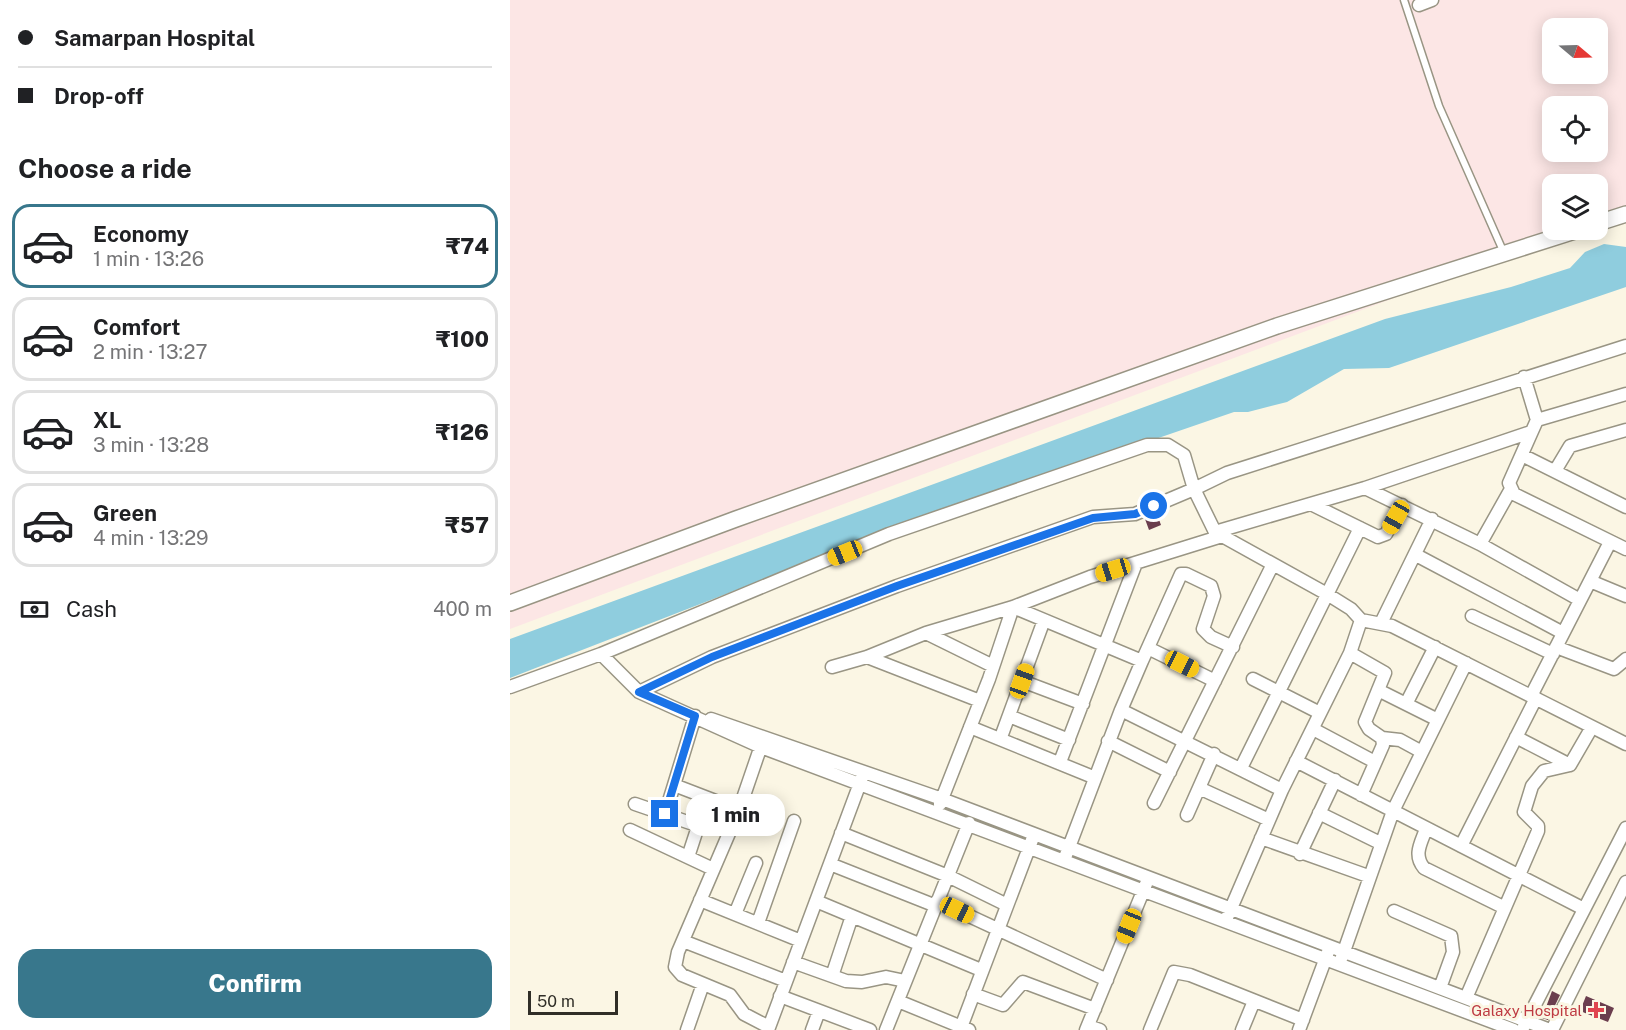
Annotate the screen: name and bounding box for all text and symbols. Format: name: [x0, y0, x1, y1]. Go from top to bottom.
north arrow: [1542, 18, 1608, 84]
map controls: [1542, 18, 1608, 240]
text: Samarpan Hospital: [54, 25, 255, 51]
text: Drop-off: [54, 83, 144, 109]
button: locate: [1542, 96, 1608, 162]
text: Choose a ride: [18, 152, 192, 184]
button: layers: [1542, 174, 1608, 240]
icon: car: [21, 219, 75, 273]
text: Economy: [93, 221, 189, 247]
text: ₹74: [446, 233, 489, 259]
text: 1 min · 13:26: [93, 247, 204, 271]
icon: car: [21, 312, 75, 366]
text: Comfort: [93, 314, 180, 340]
text: ₹100: [436, 326, 489, 352]
text: 2 min · 13:27: [93, 340, 207, 364]
icon: car: [21, 405, 75, 459]
text: XL: [93, 407, 121, 433]
text: ₹126: [435, 419, 489, 445]
text: 3 min · 13:28: [93, 433, 209, 457]
route start: [1140, 492, 1167, 519]
car: [1379, 497, 1413, 537]
icon: car: [21, 498, 75, 552]
text: Green: [93, 500, 157, 526]
text: ₹57: [445, 512, 489, 538]
text: 4 min · 13:29: [93, 526, 209, 550]
car: [825, 538, 865, 568]
car: [1093, 556, 1133, 584]
icon: cash: [18, 593, 51, 626]
text: Cash: [66, 596, 117, 622]
text: 400 m: [433, 597, 492, 621]
car: [1162, 648, 1202, 680]
car: [1007, 661, 1037, 701]
callout: 1 min: [686, 793, 785, 835]
route end: [651, 800, 678, 827]
text: 1 min: [711, 803, 760, 827]
car: [937, 894, 977, 926]
car: [1114, 906, 1144, 946]
button: Confirm: [18, 949, 492, 1018]
scale bar: [528, 988, 618, 1016]
text: 50 m: [537, 992, 575, 1011]
marker: Galaxy Hospital: [1587, 1001, 1605, 1019]
place label: Galaxy Hospital: [1471, 1002, 1582, 1019]

